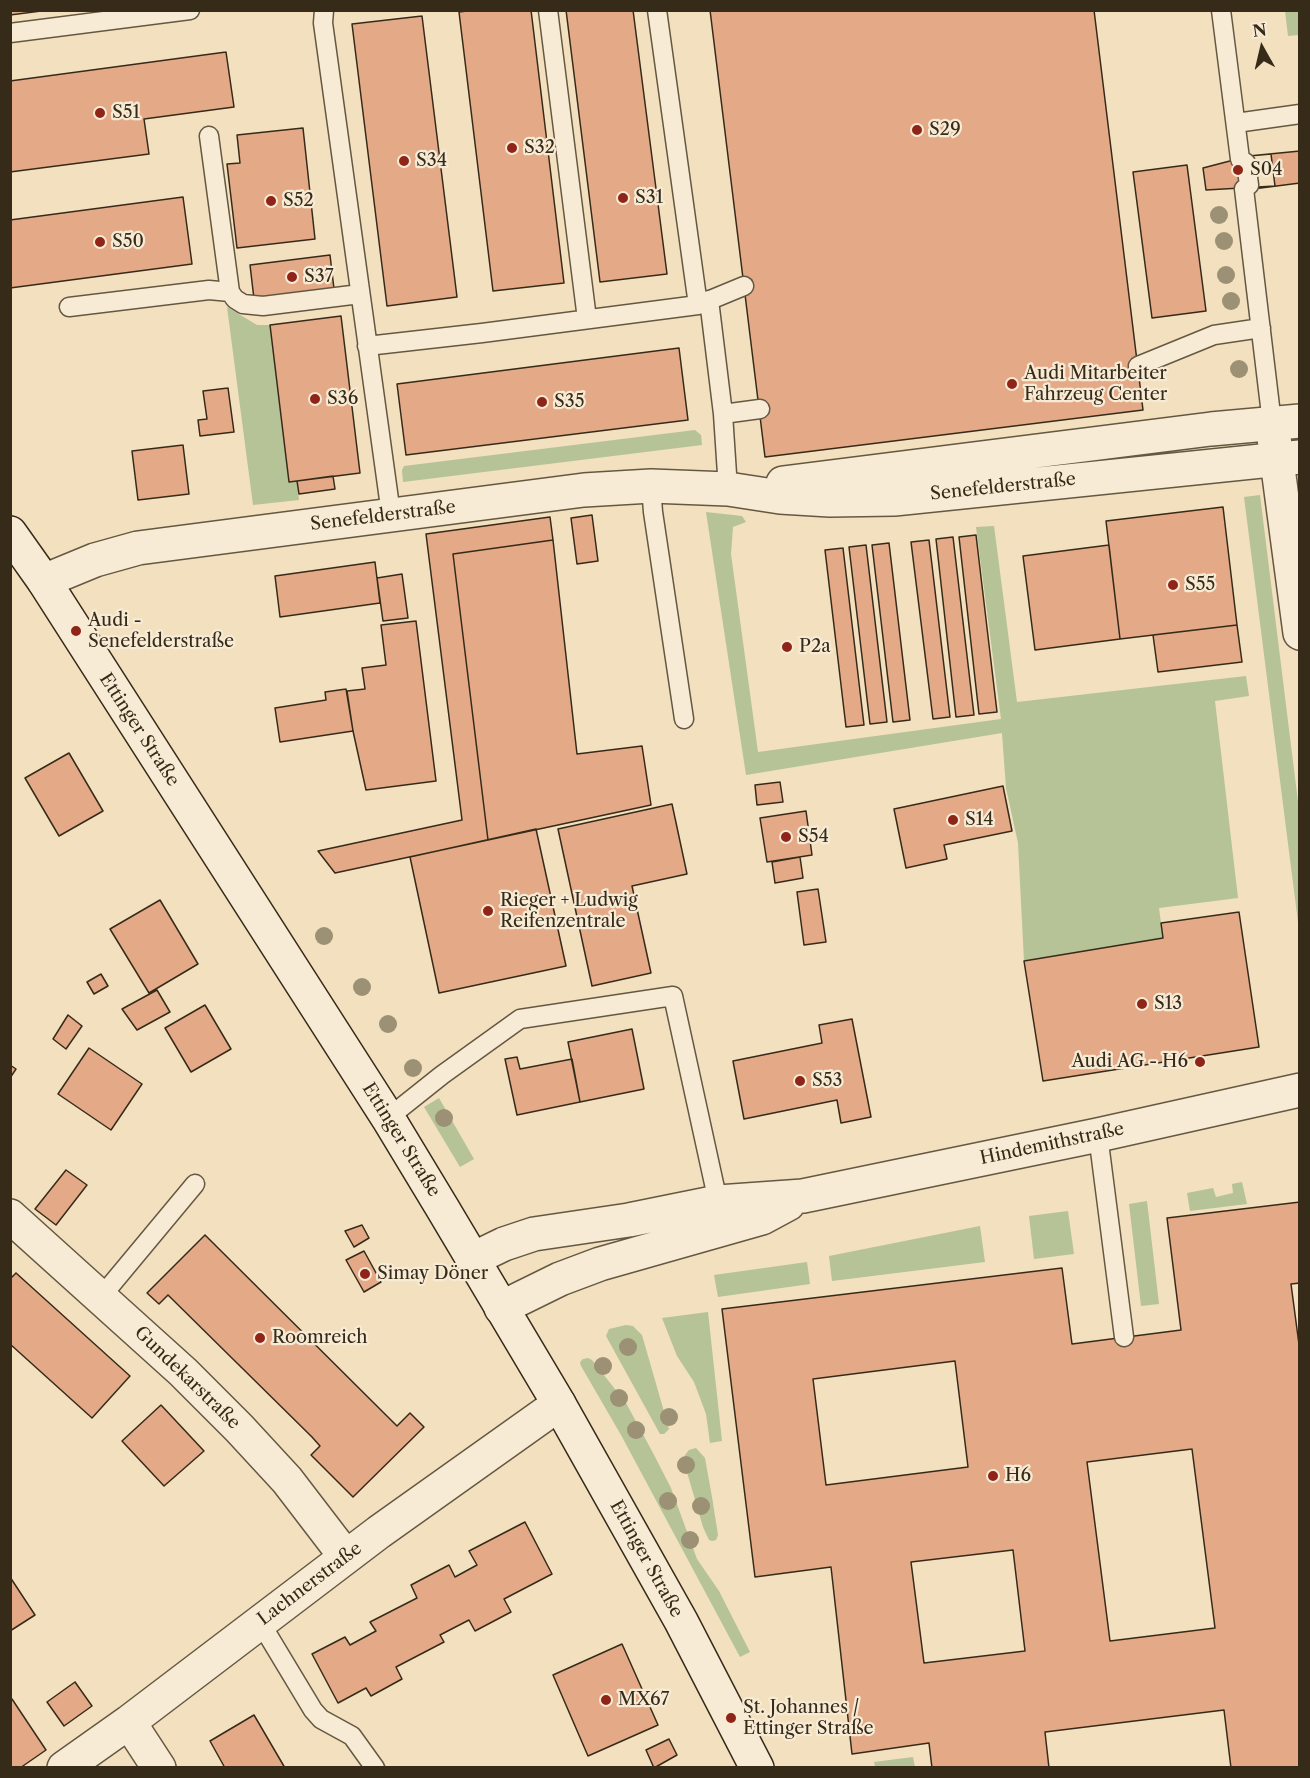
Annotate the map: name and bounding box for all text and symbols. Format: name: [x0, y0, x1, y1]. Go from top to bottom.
north arrow: [1232, 18, 1292, 78]
text: N: [1251, 19, 1268, 41]
place label: S51: [112, 102, 140, 124]
marker: S51: [93, 106, 107, 120]
place label: S29: [929, 119, 961, 141]
marker: S29: [910, 123, 924, 137]
place label: S32: [524, 137, 555, 159]
marker: S32: [505, 141, 519, 155]
place label: S34: [416, 150, 447, 172]
marker: S34: [397, 154, 411, 168]
place label: S04: [1250, 159, 1283, 181]
marker: S04: [1231, 163, 1245, 177]
place label: S31: [635, 187, 663, 209]
place label: S52: [283, 190, 314, 212]
marker: S31: [616, 191, 630, 205]
marker: S52: [264, 194, 278, 208]
place label: S50: [112, 231, 144, 253]
marker: S50: [93, 235, 107, 249]
place label: S37: [304, 266, 334, 288]
marker: S37: [285, 270, 299, 284]
place label: Audi Mitarbeiter Fahrzeug Center: [1024, 363, 1167, 406]
marker: Audi Mitarbeiter Fahrzeug Center: [1005, 377, 1019, 391]
place label: S36: [327, 388, 358, 410]
place label: S35: [554, 391, 584, 413]
marker: S36: [308, 392, 322, 406]
marker: S35: [535, 395, 549, 409]
street label: Senefelderstraße: [929, 469, 1077, 505]
street label: Senefelderstraße: [309, 496, 457, 536]
place label: S55: [1185, 574, 1215, 596]
marker: S55: [1166, 578, 1180, 592]
place label: Audi - Senefelderstraße: [88, 610, 234, 652]
marker: Audi - Senefelderstraße: [69, 624, 83, 638]
place label: P2a: [799, 636, 831, 658]
marker: P2a: [780, 640, 794, 654]
street label: Ettinger Straße: [94, 669, 184, 791]
place label: S14: [965, 809, 994, 831]
marker: S14: [946, 813, 960, 827]
place label: S54: [798, 826, 829, 848]
marker: S54: [779, 830, 793, 844]
place label: Rieger + Ludwig Reifenzentrale: [500, 890, 638, 932]
marker: Rieger + Ludwig Reifenzentrale: [481, 904, 495, 918]
place label: S13: [1154, 993, 1182, 1015]
marker: S13: [1135, 997, 1149, 1011]
place label: Audi AG - H6: [1072, 1051, 1188, 1073]
marker: Audi AG - H6: [1193, 1055, 1207, 1069]
place label: S53: [812, 1070, 842, 1092]
marker: S53: [793, 1074, 807, 1088]
street label: Ettinger Straße: [357, 1079, 445, 1201]
street label: Hindemithstraße: [978, 1118, 1126, 1170]
place label: Simay Döner: [377, 1263, 488, 1285]
marker: Simay Döner: [358, 1267, 372, 1281]
street label: Gundekarstraße: [130, 1322, 244, 1434]
place label: Roomreich: [272, 1327, 367, 1349]
marker: Roomreich: [253, 1331, 267, 1345]
place label: H6: [1005, 1465, 1031, 1487]
marker: H6: [986, 1469, 1000, 1483]
street label: Ettinger Straße: [605, 1497, 687, 1621]
street label: Lachnerstraße: [254, 1538, 366, 1630]
place label: MX67: [618, 1689, 669, 1711]
marker: MX67: [599, 1693, 613, 1707]
place label: St. Johannes / Ettinger Straße: [743, 1697, 873, 1740]
marker: St. Johannes / Ettinger Straße: [724, 1711, 738, 1725]

